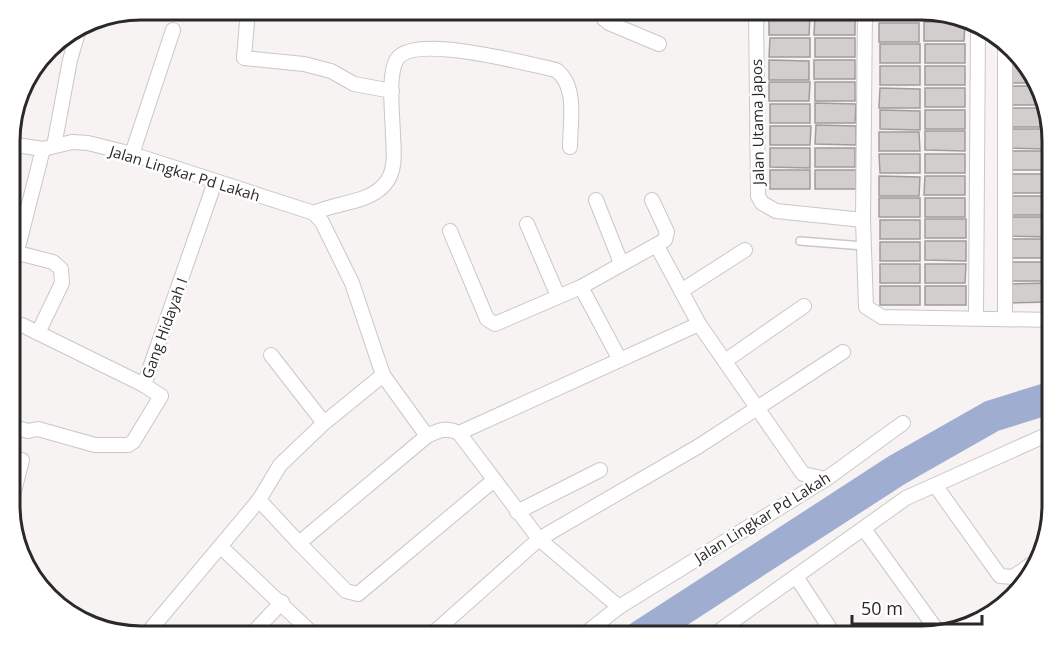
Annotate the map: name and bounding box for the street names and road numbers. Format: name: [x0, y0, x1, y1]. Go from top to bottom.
street label: Jalan Utama Japos: [746, 59, 768, 187]
street label: Jalan Lingkar Pd Lakah: [105, 140, 263, 205]
street label: Gang Hidayah I: [136, 275, 192, 381]
street label: Jalan Lingkar Pd Lakah: [689, 467, 834, 568]

